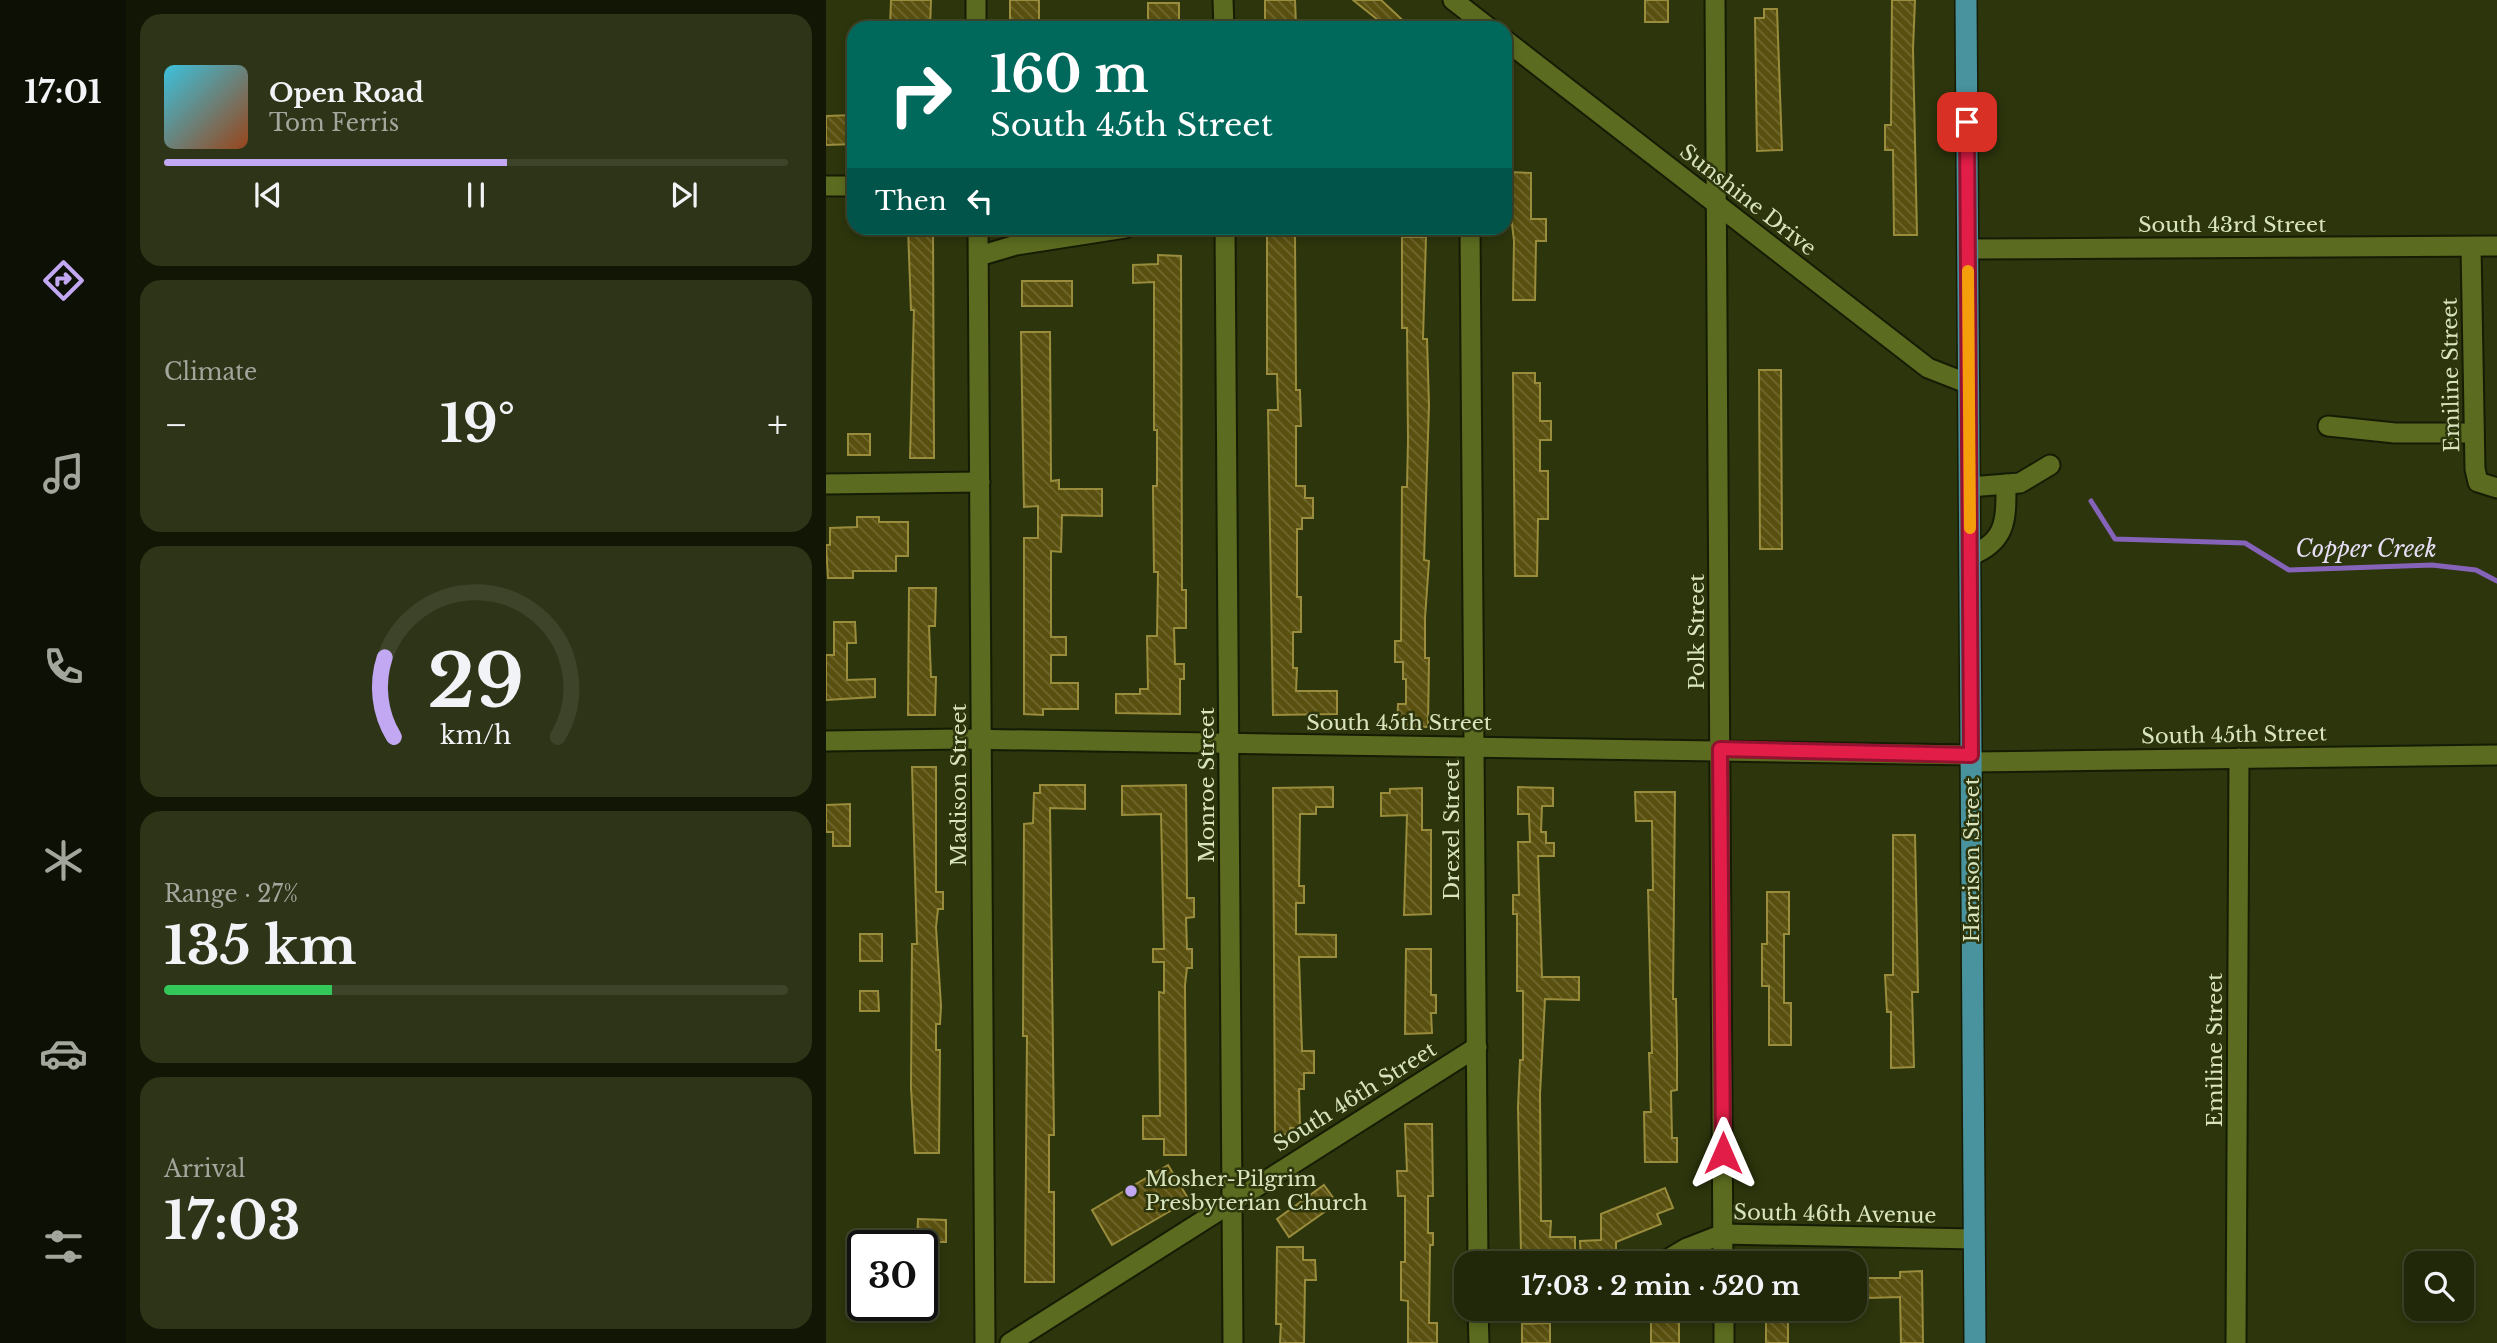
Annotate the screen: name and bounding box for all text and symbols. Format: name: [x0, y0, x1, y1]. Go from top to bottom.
text: 160 m: [990, 44, 1149, 105]
icon: right: [875, 49, 966, 140]
text: 17:01: [24, 72, 102, 112]
text: Open Road: [269, 77, 424, 109]
pin: [1937, 92, 1997, 152]
icon: arrive: [1948, 103, 1986, 141]
text: South 45th Street: [990, 105, 1273, 145]
text: Tom Ferris: [269, 109, 399, 137]
street label: Sunshine Drive: [1675, 139, 1821, 261]
icon: previous: [249, 176, 287, 214]
icon: pause: [457, 176, 495, 214]
icon: next: [665, 176, 703, 214]
icon: left: [961, 182, 999, 220]
text: Then: [875, 185, 947, 217]
street label: South 43rd Street: [2138, 212, 2326, 238]
icon: directions: [39, 256, 88, 305]
street label: Emiline Street: [2437, 297, 2465, 453]
text: Climate: [164, 358, 257, 386]
text: 19°: [440, 392, 515, 456]
text: −: [164, 401, 188, 448]
text: +: [767, 401, 788, 448]
icon: music: [39, 449, 88, 498]
water label: Copper Creek: [2295, 535, 2437, 563]
street label: Polk Street: [1684, 574, 1710, 690]
text: 29: [428, 637, 524, 728]
icon: phone: [39, 642, 88, 691]
street label: Madison Street: [946, 704, 972, 866]
street label: Monroe Street: [1194, 707, 1220, 863]
street label: South 45th Street: [1306, 710, 1492, 736]
text: km/h: [441, 720, 511, 751]
street label: South 45th Street: [2141, 720, 2327, 750]
street label: Drexel Street: [1439, 760, 1465, 900]
street label: Harrison Street: [1959, 777, 1985, 943]
icon: climate: [39, 836, 88, 885]
text: Range · 27%: [164, 880, 298, 908]
text: 135 km: [164, 914, 357, 978]
street label: Emiline Street: [2202, 973, 2228, 1127]
icon: car: [39, 1029, 88, 1078]
street label: South 46th Street: [1269, 1036, 1441, 1158]
position arrow: [1686, 1116, 1760, 1190]
text: Arrival: [164, 1155, 245, 1183]
place label: Mosher-Pilgrim Presbyterian Church: [1145, 1166, 1368, 1216]
marker: Mosher-Pilgrim Presbyterian Church: [1123, 1183, 1139, 1199]
text: 17:03: [164, 1189, 301, 1253]
street label: South 46th Avenue: [1733, 1199, 1937, 1229]
icon: filters: [39, 1222, 88, 1271]
speed limit sign: 30: [847, 1230, 938, 1321]
map controls: [2404, 1251, 2474, 1321]
button: search: [2404, 1251, 2474, 1321]
text: 17:03 · 2 min · 520 m: [1521, 1270, 1800, 1302]

